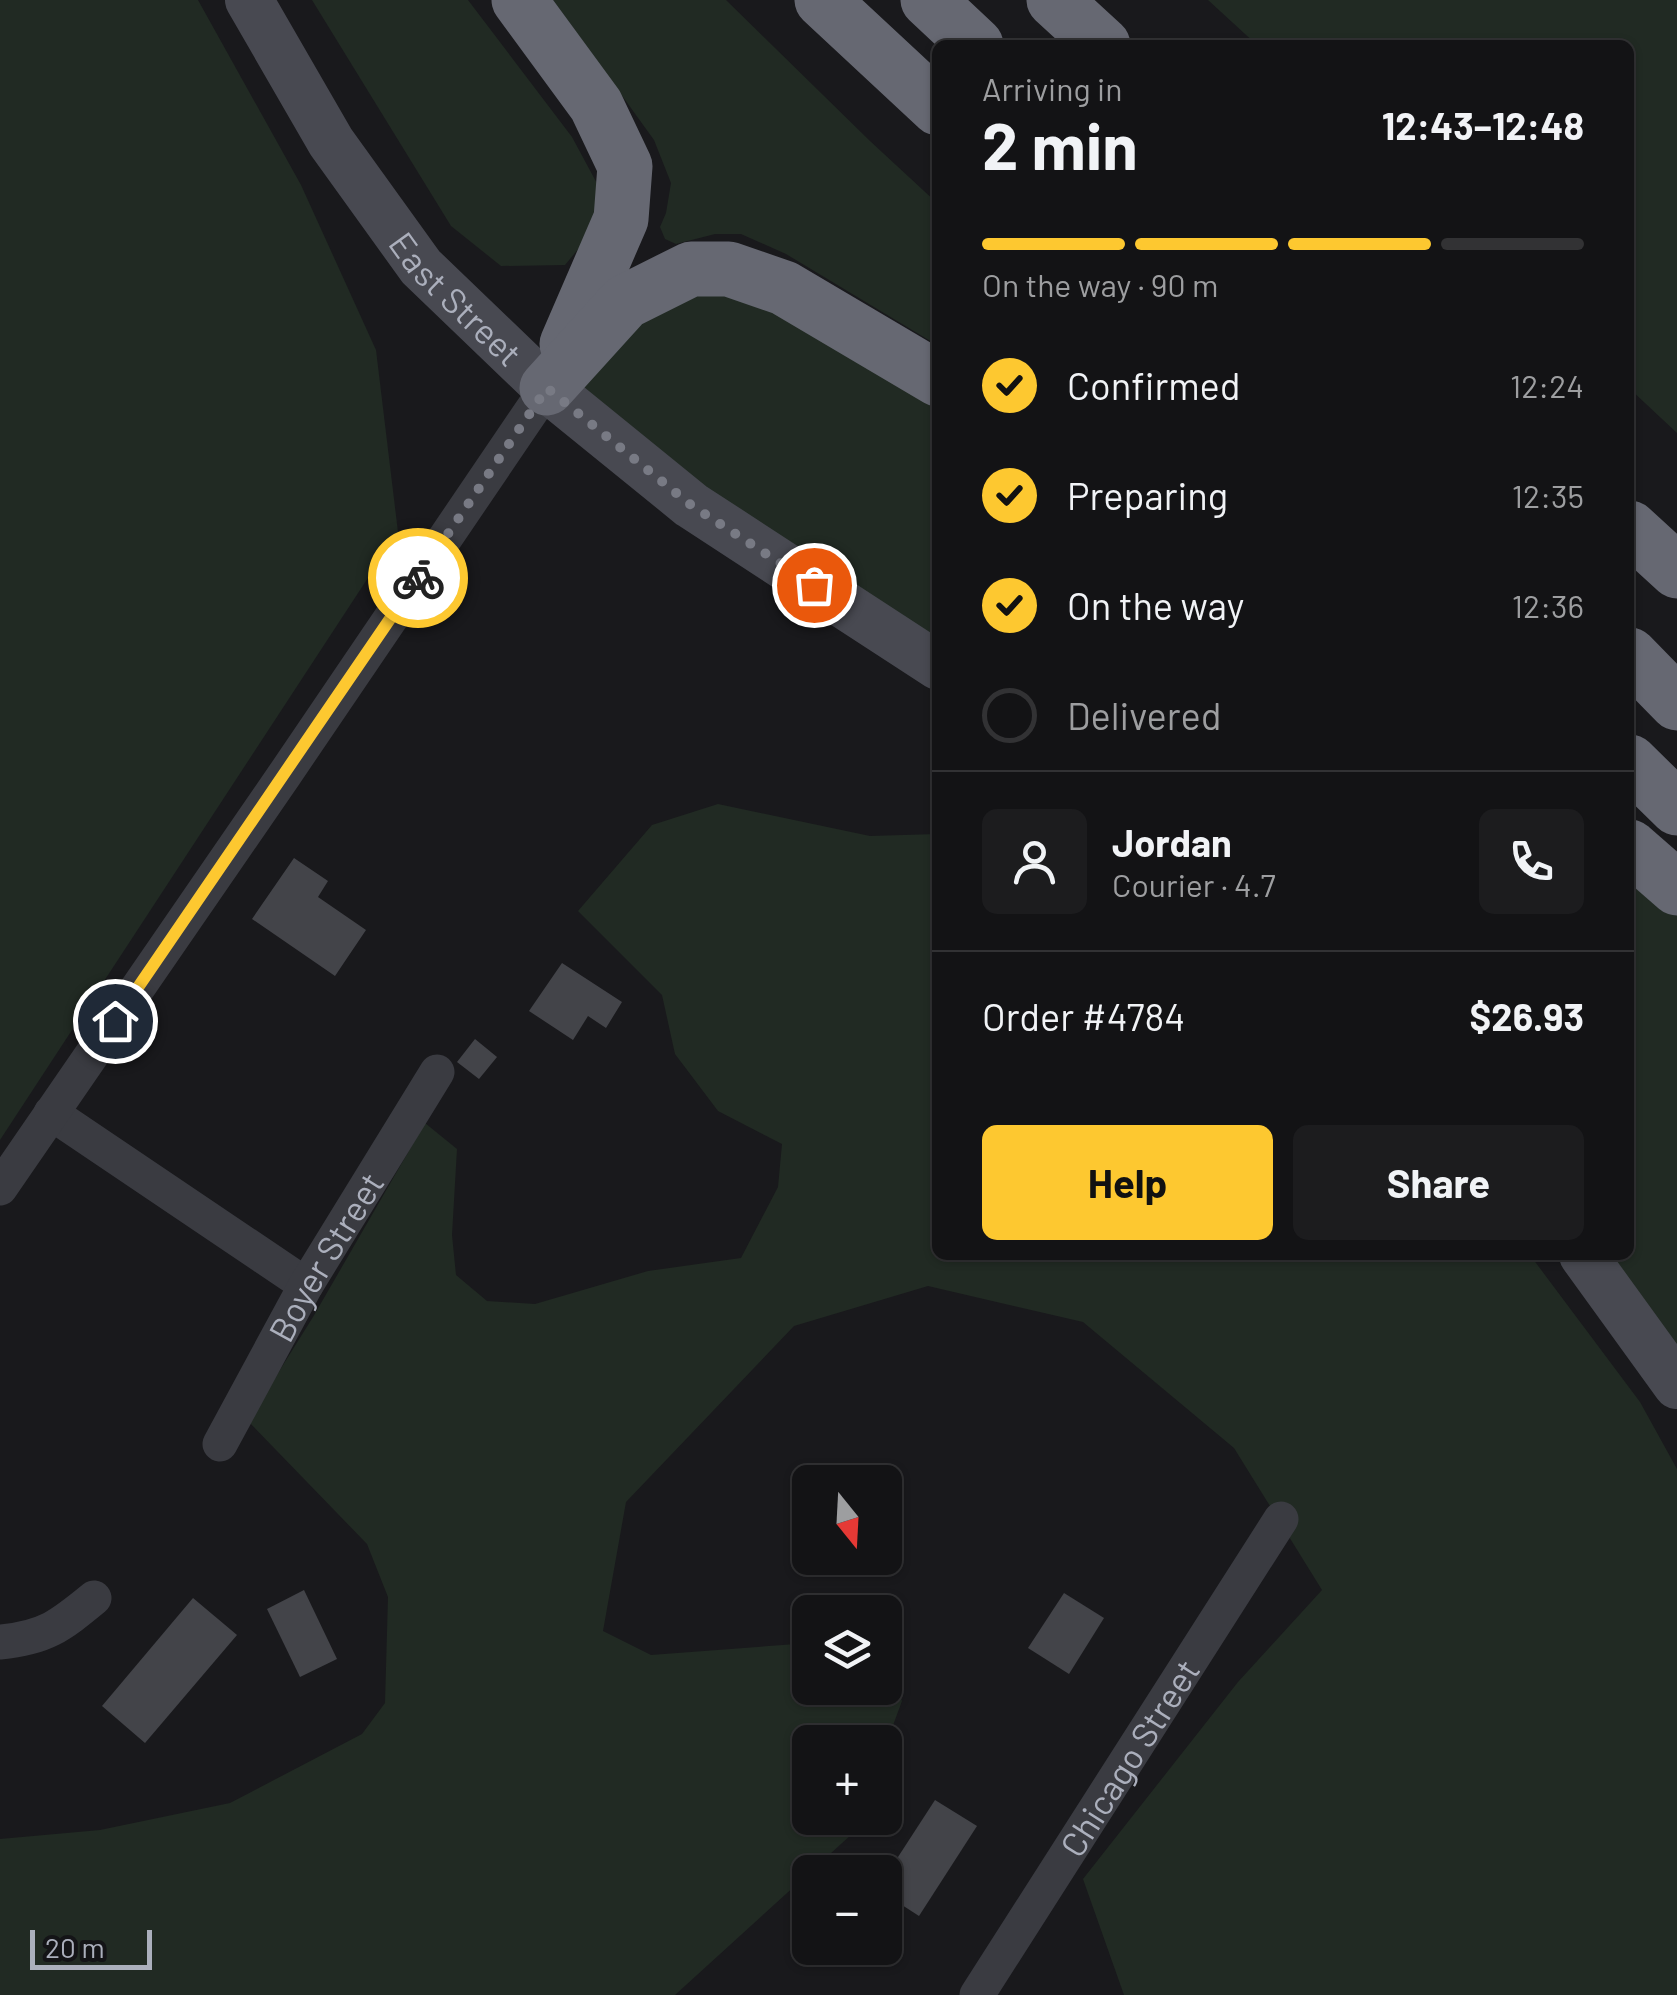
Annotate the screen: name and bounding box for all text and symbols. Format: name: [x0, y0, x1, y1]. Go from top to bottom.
text: Arriving in: [982, 69, 1122, 107]
text: 12:43–12:48: [1382, 102, 1584, 148]
text: 2 min: [982, 105, 1138, 183]
street label: East Street: [381, 223, 531, 374]
text: On the way · 90 m: [982, 265, 1218, 303]
icon: check: [982, 358, 1037, 413]
text: Confirmed: [1067, 362, 1240, 408]
text: 12:24: [1510, 366, 1584, 404]
icon: check: [982, 468, 1037, 523]
text: Preparing: [1067, 472, 1228, 518]
text: 12:35: [1512, 476, 1584, 514]
courier: [368, 528, 468, 628]
pin: [772, 543, 857, 628]
icon: bike: [391, 551, 446, 606]
icon: bag: [787, 558, 842, 613]
icon: check: [982, 578, 1037, 633]
text: On the way: [1067, 582, 1244, 628]
text: 12:36: [1512, 586, 1584, 624]
text: Delivered: [1067, 692, 1221, 738]
button: person: [982, 809, 1087, 914]
button: phone: [1479, 809, 1584, 914]
text: Jordan: [1112, 819, 1232, 865]
text: Courier · 4.7: [1112, 865, 1276, 903]
pin: [73, 979, 158, 1064]
text: Order #4784: [982, 993, 1185, 1039]
text: $26.93: [1470, 993, 1584, 1039]
icon: home: [88, 994, 143, 1049]
button: Help: [982, 1125, 1273, 1240]
button: Share: [1293, 1125, 1584, 1240]
street label: Boyer Street: [259, 1164, 392, 1348]
north arrow: [792, 1465, 902, 1575]
map controls: [792, 1465, 902, 1965]
button: layers: [792, 1595, 902, 1705]
street label: Chicago Street: [1050, 1651, 1207, 1864]
button: +: [792, 1725, 902, 1835]
button: −: [792, 1855, 902, 1965]
scale bar: [30, 1925, 152, 1970]
text: 20 m: [45, 1930, 105, 1964]

